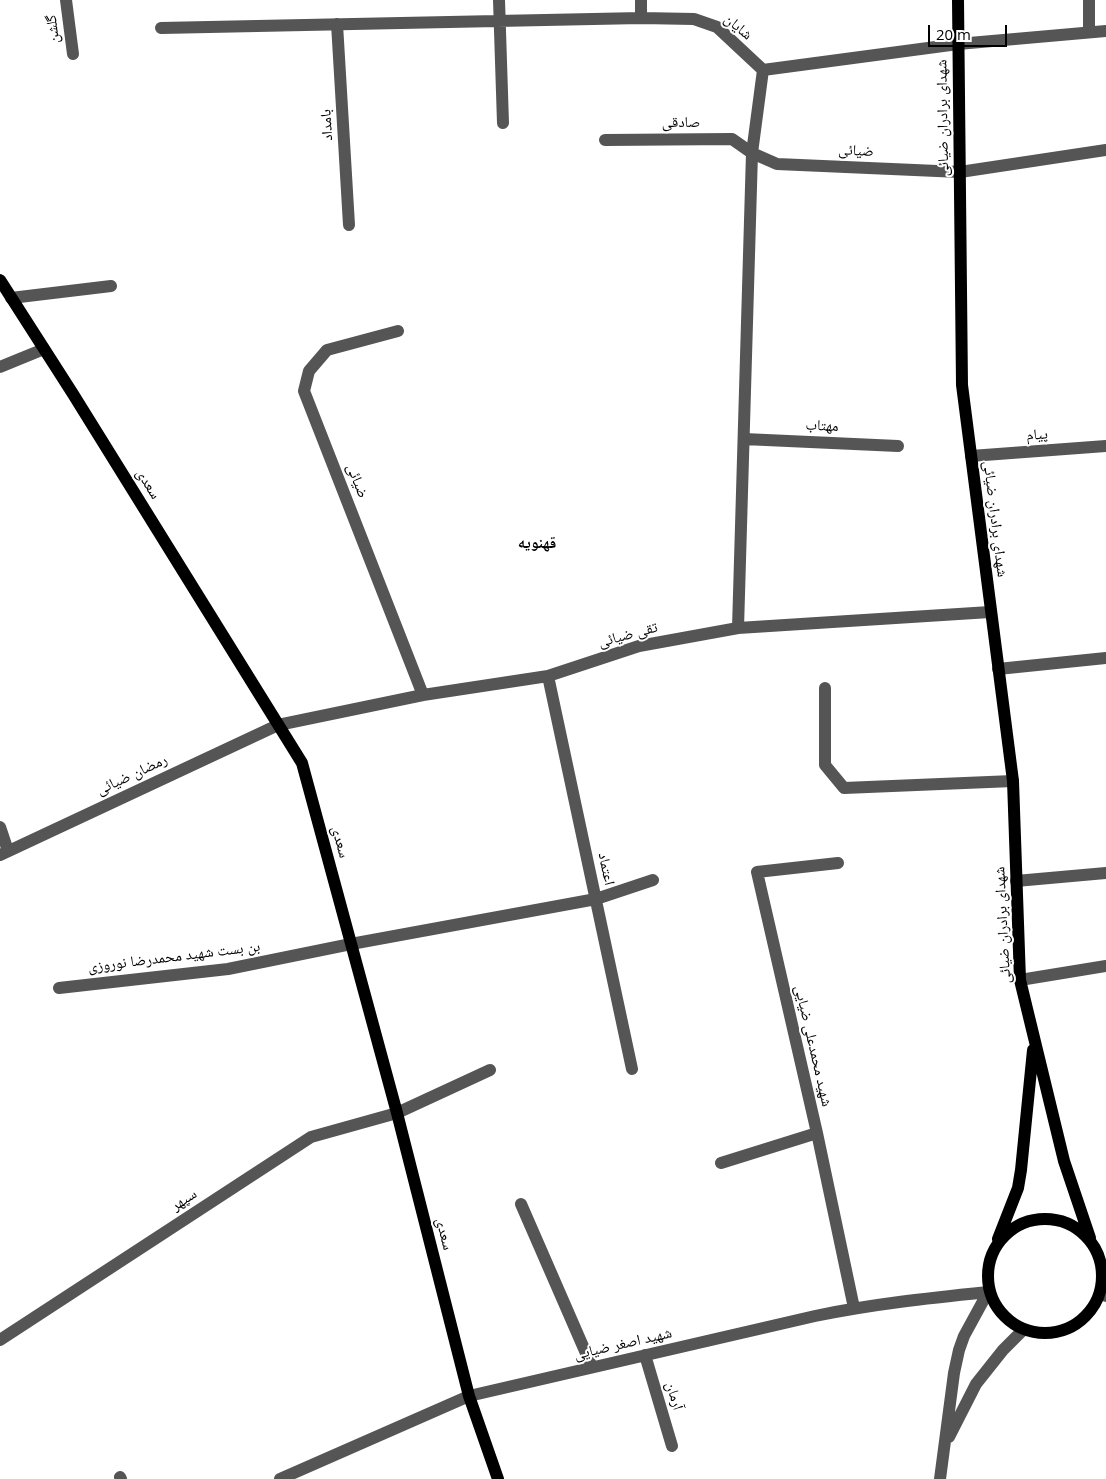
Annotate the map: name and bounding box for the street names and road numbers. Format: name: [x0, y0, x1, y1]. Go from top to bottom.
street label: شایان: [720, 10, 756, 44]
street label: گلشن: [42, 14, 64, 44]
street label: شهدای برادران ضیائی: [933, 59, 953, 177]
street label: بامداد: [317, 109, 337, 141]
street label: صادقی: [662, 114, 700, 132]
street label: ضیائی: [838, 141, 874, 161]
street label: مهتاب: [805, 416, 839, 436]
street label: پیام: [1026, 425, 1048, 445]
street label: شهدای برادران ضیائی: [979, 460, 1011, 578]
street label: ضیائی: [342, 461, 372, 501]
street label: سعدی: [132, 465, 164, 503]
street label: تقی ضیائی: [596, 618, 660, 652]
street label: رمضان ضیائی: [94, 751, 170, 799]
street label: سعدی: [327, 824, 353, 860]
street label: اعتماد: [594, 851, 618, 887]
street label: شهدای برادران ضیائی: [991, 866, 1015, 984]
street label: بن بست شهید محمدرضا نوروزی: [87, 937, 261, 977]
street label: شهید محمدعلی ضیایی: [790, 984, 836, 1108]
street label: سپهر: [168, 1185, 200, 1215]
street label: سعدی: [431, 1216, 457, 1252]
street label: شهید اصغر ضیایی: [572, 1324, 674, 1364]
street label: آرمان: [661, 1380, 687, 1412]

